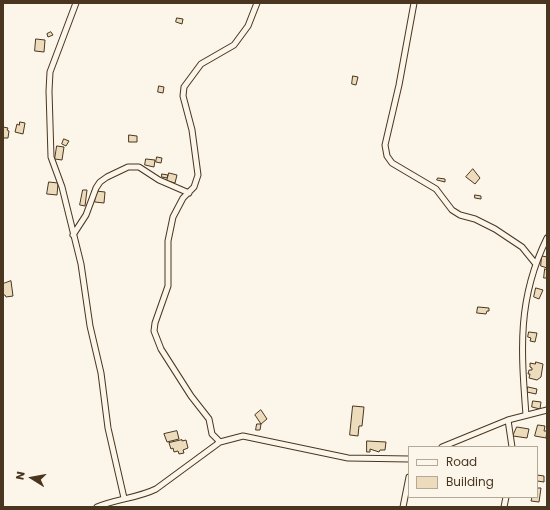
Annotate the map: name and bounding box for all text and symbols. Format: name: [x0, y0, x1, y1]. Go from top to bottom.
legend: [408, 446, 538, 498]
text: Road: [446, 453, 477, 470]
north arrow: [12, 458, 52, 498]
text: N: [12, 470, 29, 481]
text: Building: [446, 473, 494, 490]

